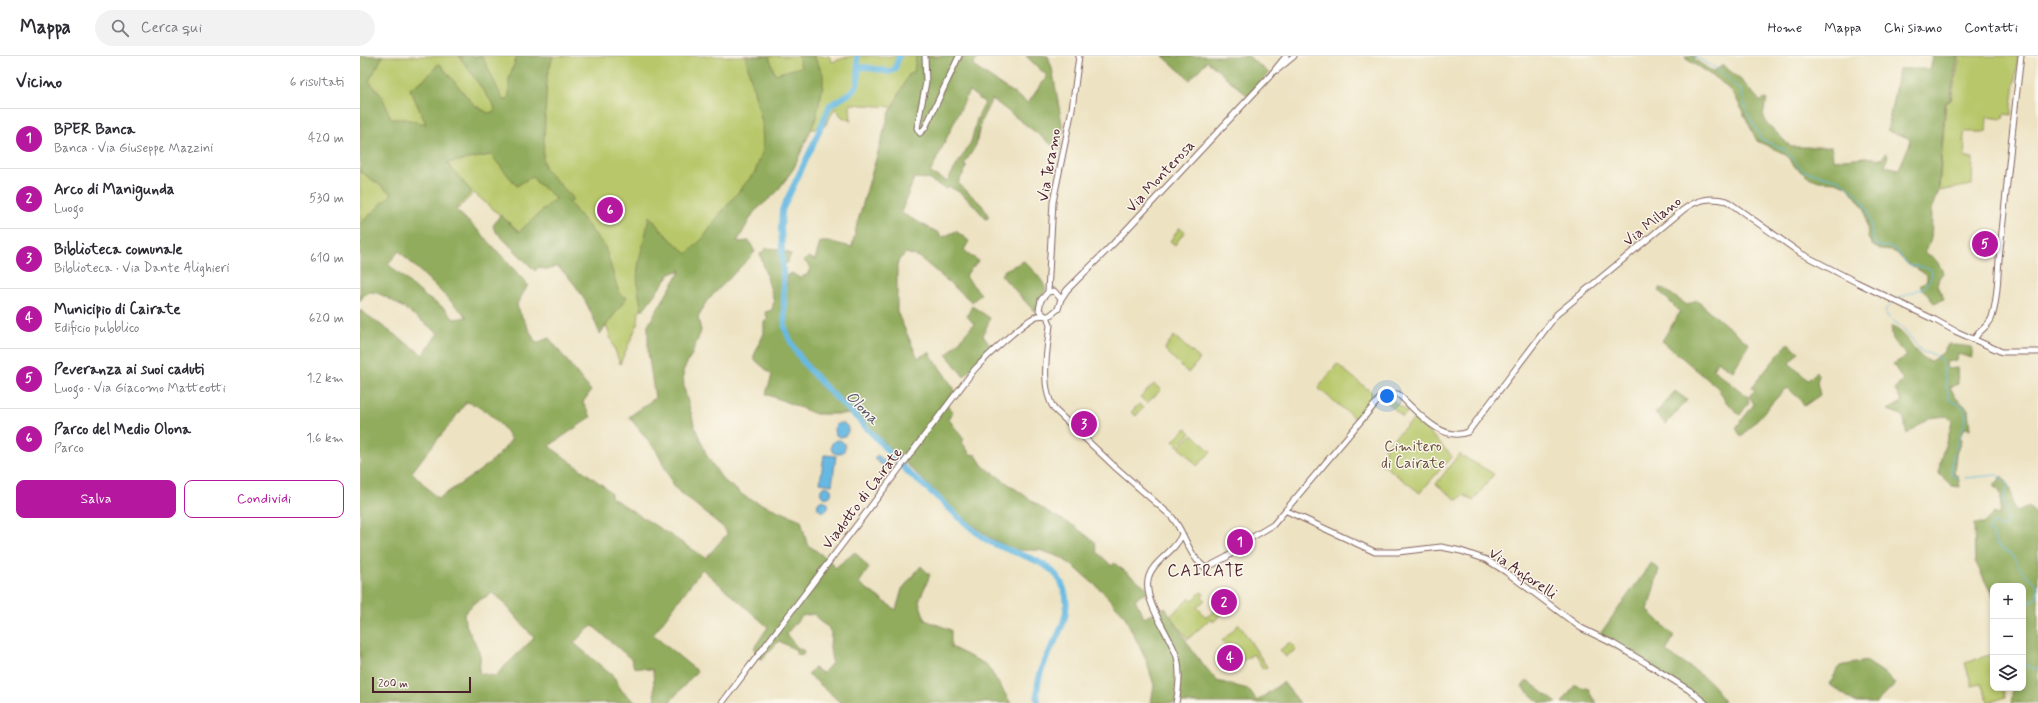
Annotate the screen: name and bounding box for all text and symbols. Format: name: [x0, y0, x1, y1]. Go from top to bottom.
search box: [95, 10, 375, 46]
text: Mappa: [20, 15, 71, 40]
icon: search: [109, 17, 131, 39]
text: Cerca qui: [141, 18, 202, 38]
text: Home: [1767, 19, 1802, 37]
text: Mappa: [1824, 19, 1862, 37]
text: Chi siamo: [1884, 19, 1942, 37]
text: Contatti: [1964, 19, 2018, 37]
text: Vicino: [16, 71, 62, 93]
text: 6 risultati: [290, 74, 344, 91]
text: BPER Banca: [54, 120, 135, 140]
street label: Via Teramo: [1034, 127, 1066, 203]
text: 1: [26, 130, 32, 147]
text: 420 m: [308, 130, 344, 147]
street label: Via Monterosa: [1122, 136, 1200, 217]
text: Banca · Via Giuseppe Mazzini: [54, 140, 213, 157]
text: Arco di Manigunda: [54, 180, 174, 200]
text: 2: [26, 190, 32, 207]
text: 530 m: [309, 190, 344, 207]
street label: Via Milano: [1619, 192, 1686, 252]
pin: 6: [597, 195, 623, 225]
text: Luogo: [54, 200, 84, 217]
pin: 5: [1972, 229, 1998, 259]
text: Biblioteca comunale: [54, 240, 183, 260]
text: 3: [26, 250, 32, 267]
text: 610 m: [310, 250, 344, 267]
text: Biblioteca · Via Dante Alighieri: [54, 260, 230, 277]
text: Municipio di Cairate: [54, 300, 181, 320]
text: 4: [25, 310, 33, 327]
text: 620 m: [309, 310, 344, 327]
text: Edificio pubblico: [54, 320, 139, 337]
text: Peveranza ai suoi caduti: [54, 360, 204, 380]
text: 5: [25, 370, 33, 387]
text: 1.2 km: [307, 370, 344, 387]
text: Luogo · Via Giacomo Matteotti: [54, 380, 226, 397]
your location: [1377, 386, 1397, 406]
water label: Olona: [841, 387, 884, 431]
pin: 3: [1071, 409, 1097, 439]
text: Parco del Medio Olona: [54, 420, 191, 440]
text: 6: [26, 430, 32, 447]
text: 1.6 km: [306, 430, 344, 447]
park label: Cimitero di Cairate: [1381, 437, 1445, 474]
text: Parco: [54, 440, 84, 457]
street label: Viadotto di Cairate: [818, 444, 908, 554]
button: Salva: [16, 480, 176, 518]
button: Condividi: [184, 480, 344, 518]
pin: 1: [1227, 527, 1253, 557]
street label: Via Anforelli: [1483, 544, 1561, 606]
district label: CAIRATE: [1167, 560, 1245, 582]
map controls: [1990, 583, 2026, 691]
button: +: [1990, 583, 2026, 619]
pin: 2: [1211, 587, 1237, 617]
button: −: [1990, 619, 2026, 655]
pin: 4: [1217, 643, 1243, 673]
button: layers: [1990, 655, 2026, 691]
scale bar: [372, 675, 471, 694]
text: 200 m: [378, 677, 408, 691]

